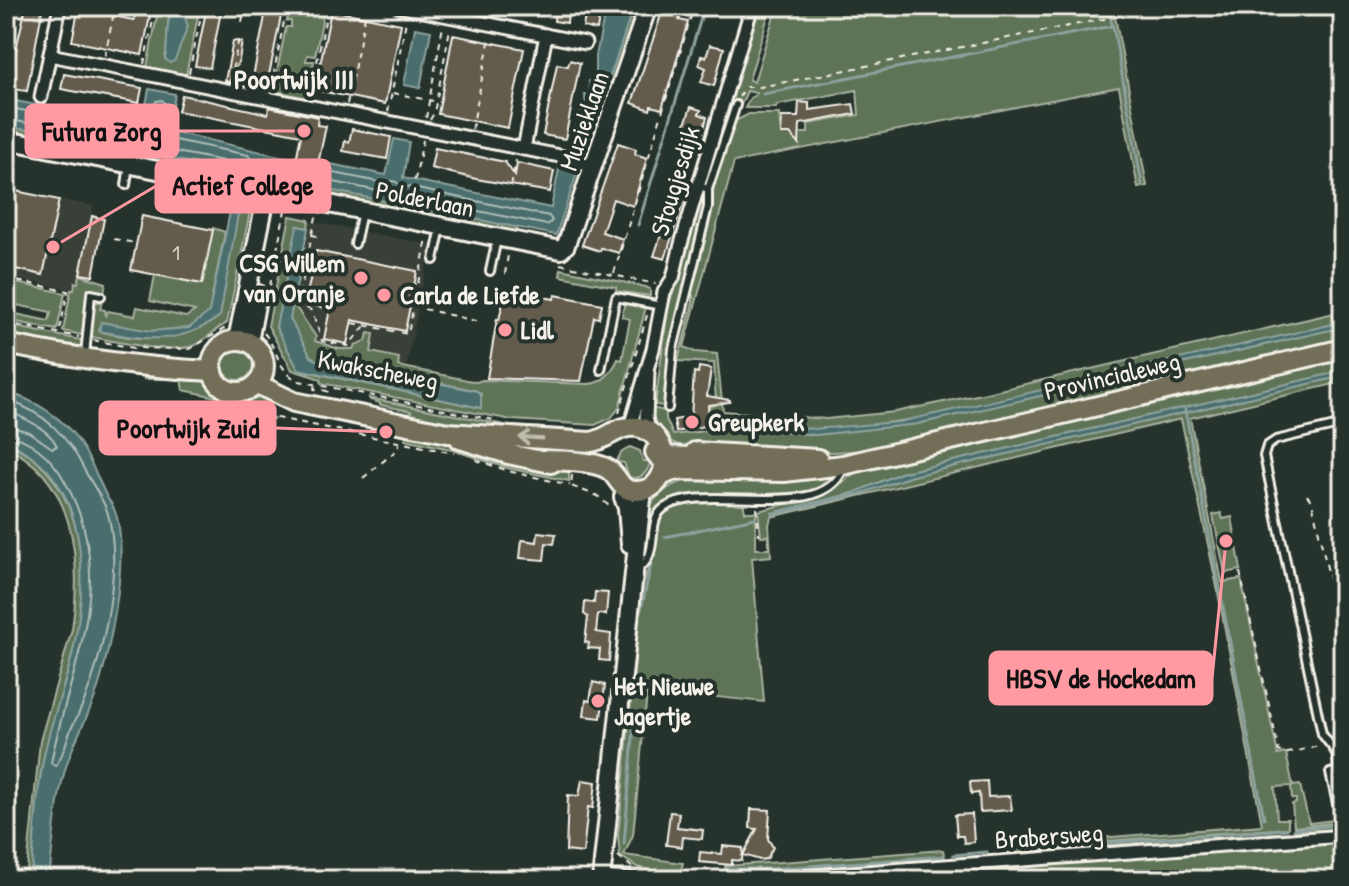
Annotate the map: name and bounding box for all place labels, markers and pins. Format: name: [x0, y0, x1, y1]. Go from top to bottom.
callout: Futura Zorg: [26, 105, 178, 157]
callout: Actief College: [156, 160, 330, 212]
place label: CSG Willem van Oranje: [239, 245, 346, 310]
marker: CSG Willem van Oranje: [352, 269, 370, 287]
place label: Carla de Liefde: [400, 277, 540, 312]
marker: Carla de Liefde: [375, 286, 393, 304]
place label: Lidl: [521, 312, 555, 347]
marker: Lidl: [496, 321, 514, 339]
callout: Poortwijk Zuid: [100, 402, 275, 454]
place label: Greupkerk: [708, 404, 805, 440]
marker: Greupkerk: [683, 413, 701, 431]
callout: HBSV de Hockedam: [990, 652, 1212, 704]
place label: Het Nieuwe Jagertje: [614, 668, 715, 734]
marker: Het Nieuwe Jagertje: [589, 692, 607, 710]

